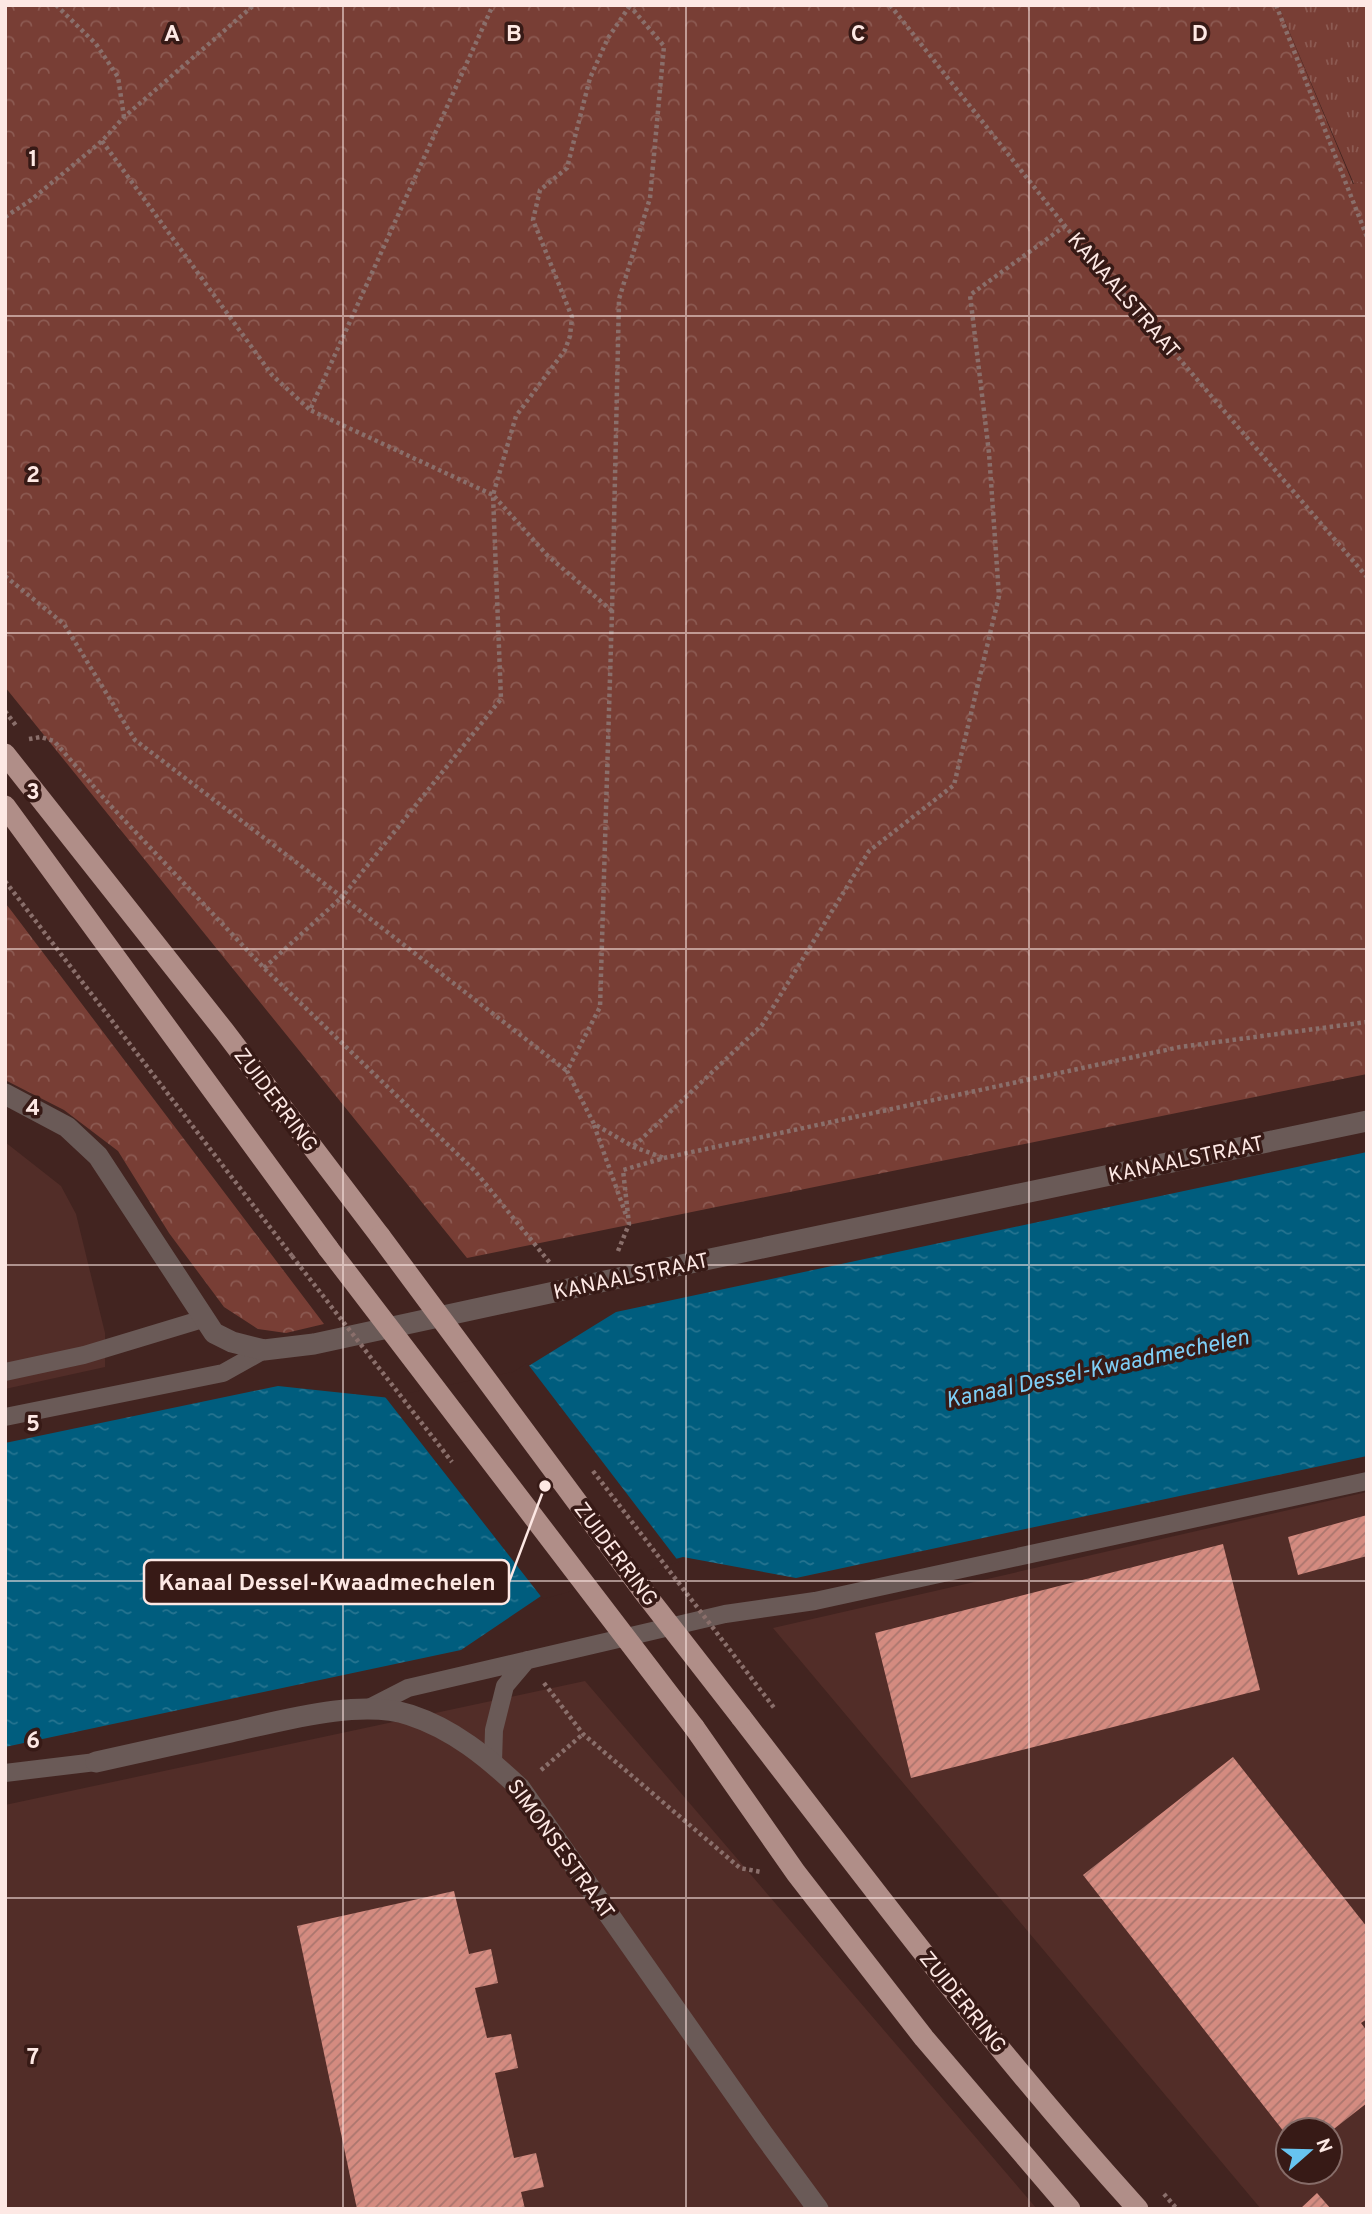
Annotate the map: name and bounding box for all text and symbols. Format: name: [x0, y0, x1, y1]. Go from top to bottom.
text: A: [164, 21, 180, 50]
text: B: [506, 21, 522, 50]
text: C: [851, 21, 865, 50]
text: D: [1192, 21, 1208, 50]
text: 1: [28, 146, 38, 175]
street label: KANAALSTRAAT: [1061, 227, 1185, 365]
text: 2: [26, 462, 40, 491]
text: 3: [26, 779, 40, 808]
street label: ZUIDERRING: [227, 1043, 323, 1158]
text: 4: [26, 1095, 40, 1124]
street label: KANAALSTRAAT: [1106, 1131, 1266, 1190]
street label: KANAALSTRAAT: [551, 1248, 711, 1307]
water label: Kanaal Dessel-Kwaadmechelen: [943, 1324, 1252, 1417]
text: 5: [26, 1411, 40, 1440]
street label: ZUIDERRING: [567, 1497, 663, 1612]
callout: Kanaal Dessel-Kwaadmechelen: [144, 1560, 509, 1604]
text: Kanaal Dessel-Kwaadmechelen: [158, 1570, 496, 1599]
text: 6: [26, 1728, 40, 1757]
street label: SIMONSESTRAAT: [500, 1775, 620, 1925]
street label: ZUIDERRING: [912, 1946, 1011, 2060]
text: 7: [27, 2044, 39, 2073]
north arrow: [1274, 2116, 1344, 2186]
text: N: [1309, 2135, 1337, 2156]

